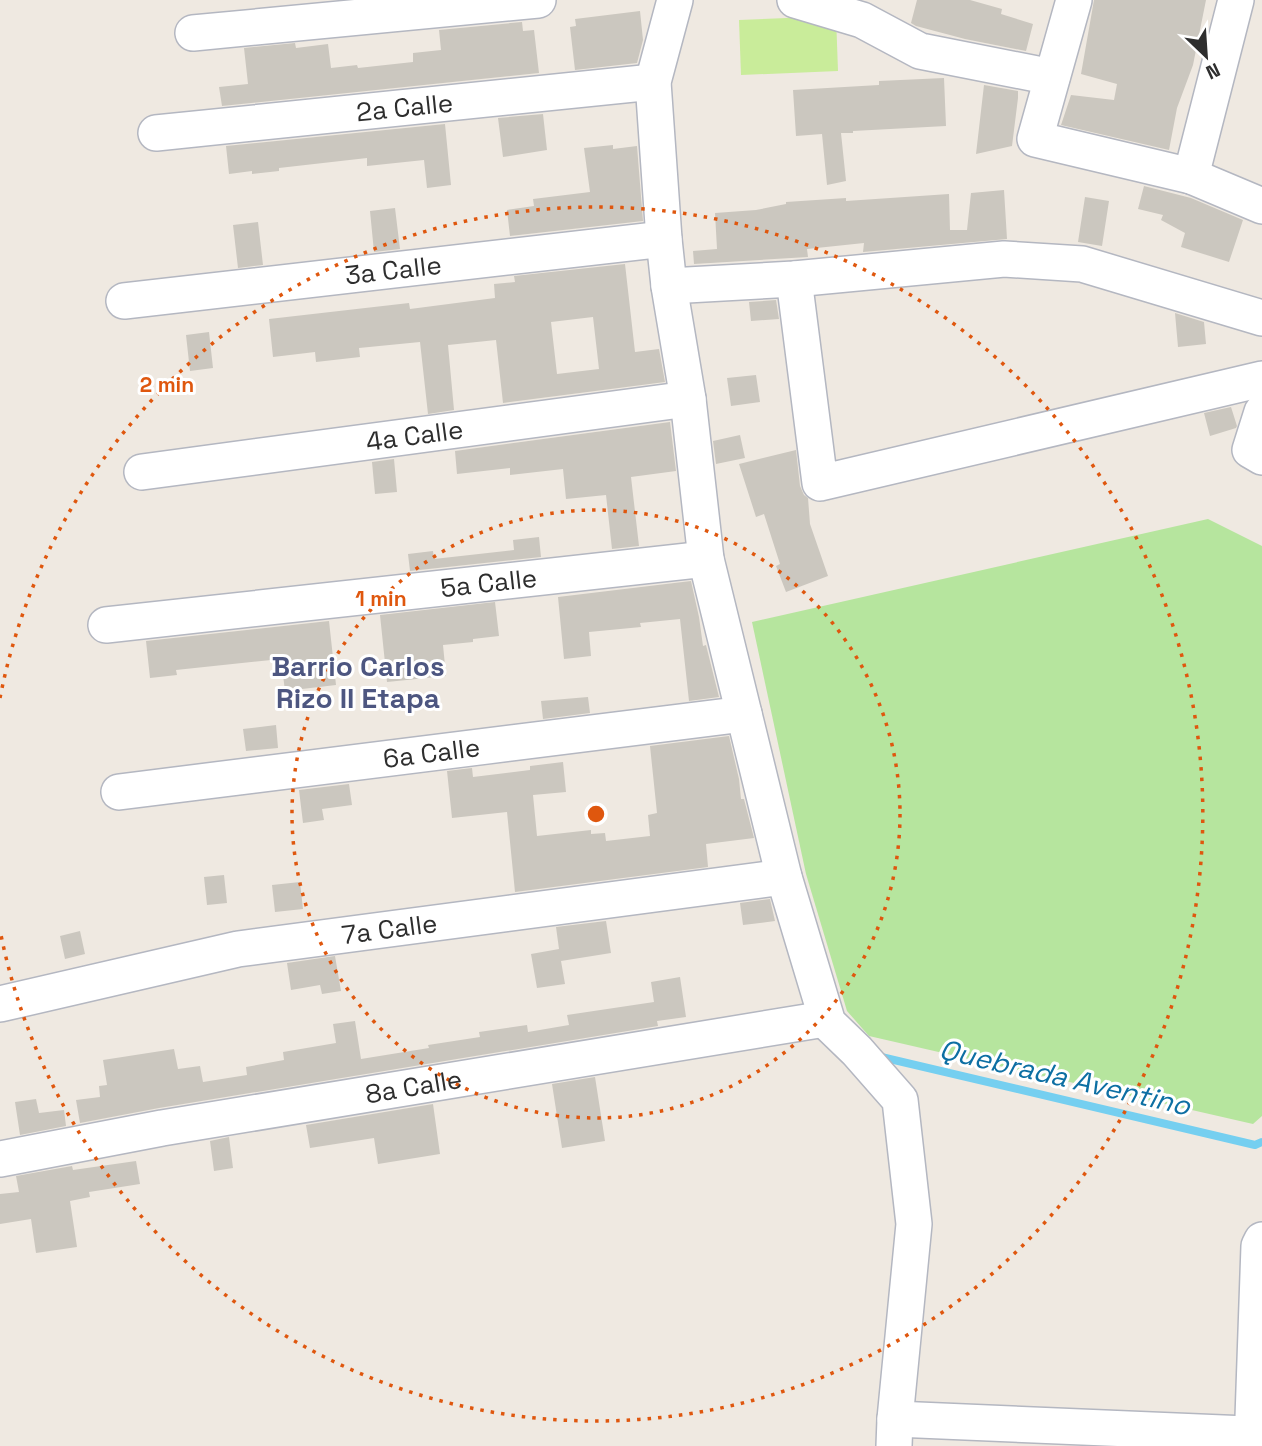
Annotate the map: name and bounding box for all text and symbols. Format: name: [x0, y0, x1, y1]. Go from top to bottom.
north arrow: [1171, 21, 1241, 91]
text: N: [1202, 57, 1224, 85]
street label: 2a Calle: [355, 86, 455, 129]
street label: 3a Calle: [343, 248, 443, 293]
text: 2 min: [140, 371, 194, 398]
street label: 4a Calle: [364, 412, 465, 459]
street label: 5a Calle: [439, 561, 539, 605]
text: 1 min: [355, 585, 407, 612]
district label: Barrio Carlos Rizo II Etapa: [271, 648, 445, 716]
street label: 6a Calle: [381, 730, 482, 776]
centre of rings: [584, 802, 608, 826]
street label: 7a Calle: [340, 906, 439, 952]
water label: Quebrada Aventino: [936, 1031, 1195, 1124]
street label: 8a Calle: [363, 1062, 465, 1111]

